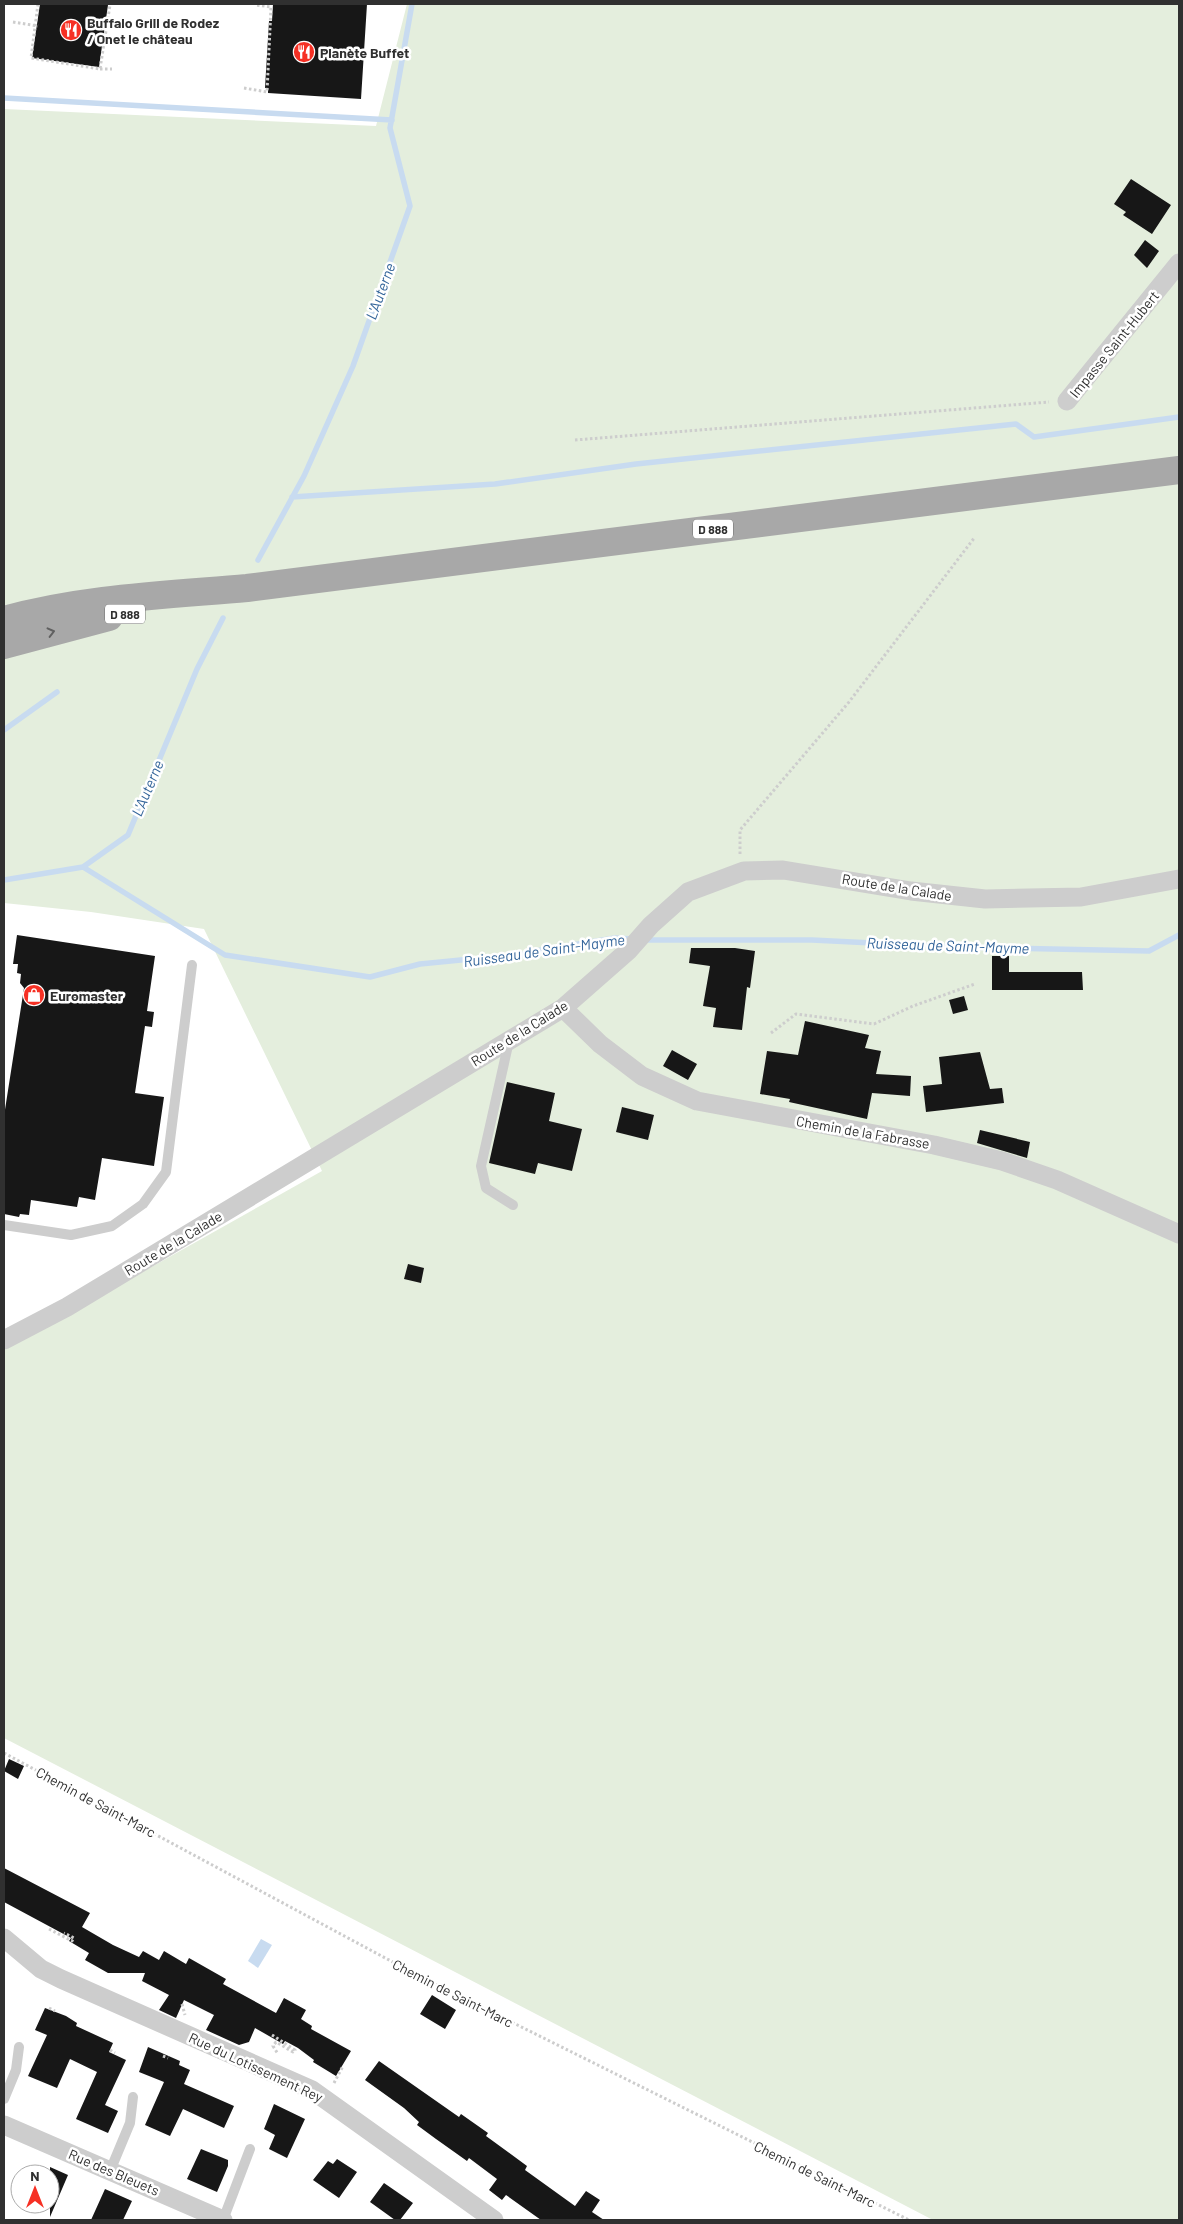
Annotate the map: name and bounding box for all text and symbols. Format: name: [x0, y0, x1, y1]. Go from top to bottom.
place label: Buffalo Grill de Rodez / Onet le château: [87, 14, 220, 47]
restaurant icon: Buffalo Grill de Rodez / Onet le château: [59, 18, 83, 42]
restaurant icon: Planète Buffet: [292, 40, 316, 64]
place label: Planète Buffet: [320, 44, 409, 61]
water label: L'Auterne: [361, 260, 399, 322]
street label: Impasse Saint-Hubert: [1066, 287, 1162, 401]
road number: D 888: [693, 520, 733, 538]
road number: D 888: [105, 604, 145, 624]
one-way arrow: [46, 627, 55, 638]
water label: L'Auterne: [127, 757, 167, 819]
street label: Route de la Calade: [841, 870, 953, 904]
water label: Ruisseau de Saint-Mayme: [462, 930, 626, 970]
water label: Ruisseau de Saint-Mayme: [866, 933, 1030, 957]
shop icon: Euromaster: [22, 983, 46, 1007]
place label: Euromaster: [50, 987, 124, 1004]
street label: Route de la Calade: [467, 996, 571, 1070]
street label: Chemin de la Fabrasse: [795, 1112, 931, 1152]
street label: Route de la Calade: [121, 1207, 225, 1279]
street label: Chemin de Saint-Marc: [33, 1763, 159, 1841]
street label: Chemin de Saint-Marc: [390, 1955, 516, 2031]
street label: Rue du Lotissement Rey: [186, 2028, 326, 2106]
street label: Chemin de Saint-Marc: [751, 2137, 879, 2211]
street label: Rue des Bleuets: [66, 2145, 162, 2199]
north arrow: [10, 2164, 60, 2214]
text: N: [30, 2167, 40, 2184]

